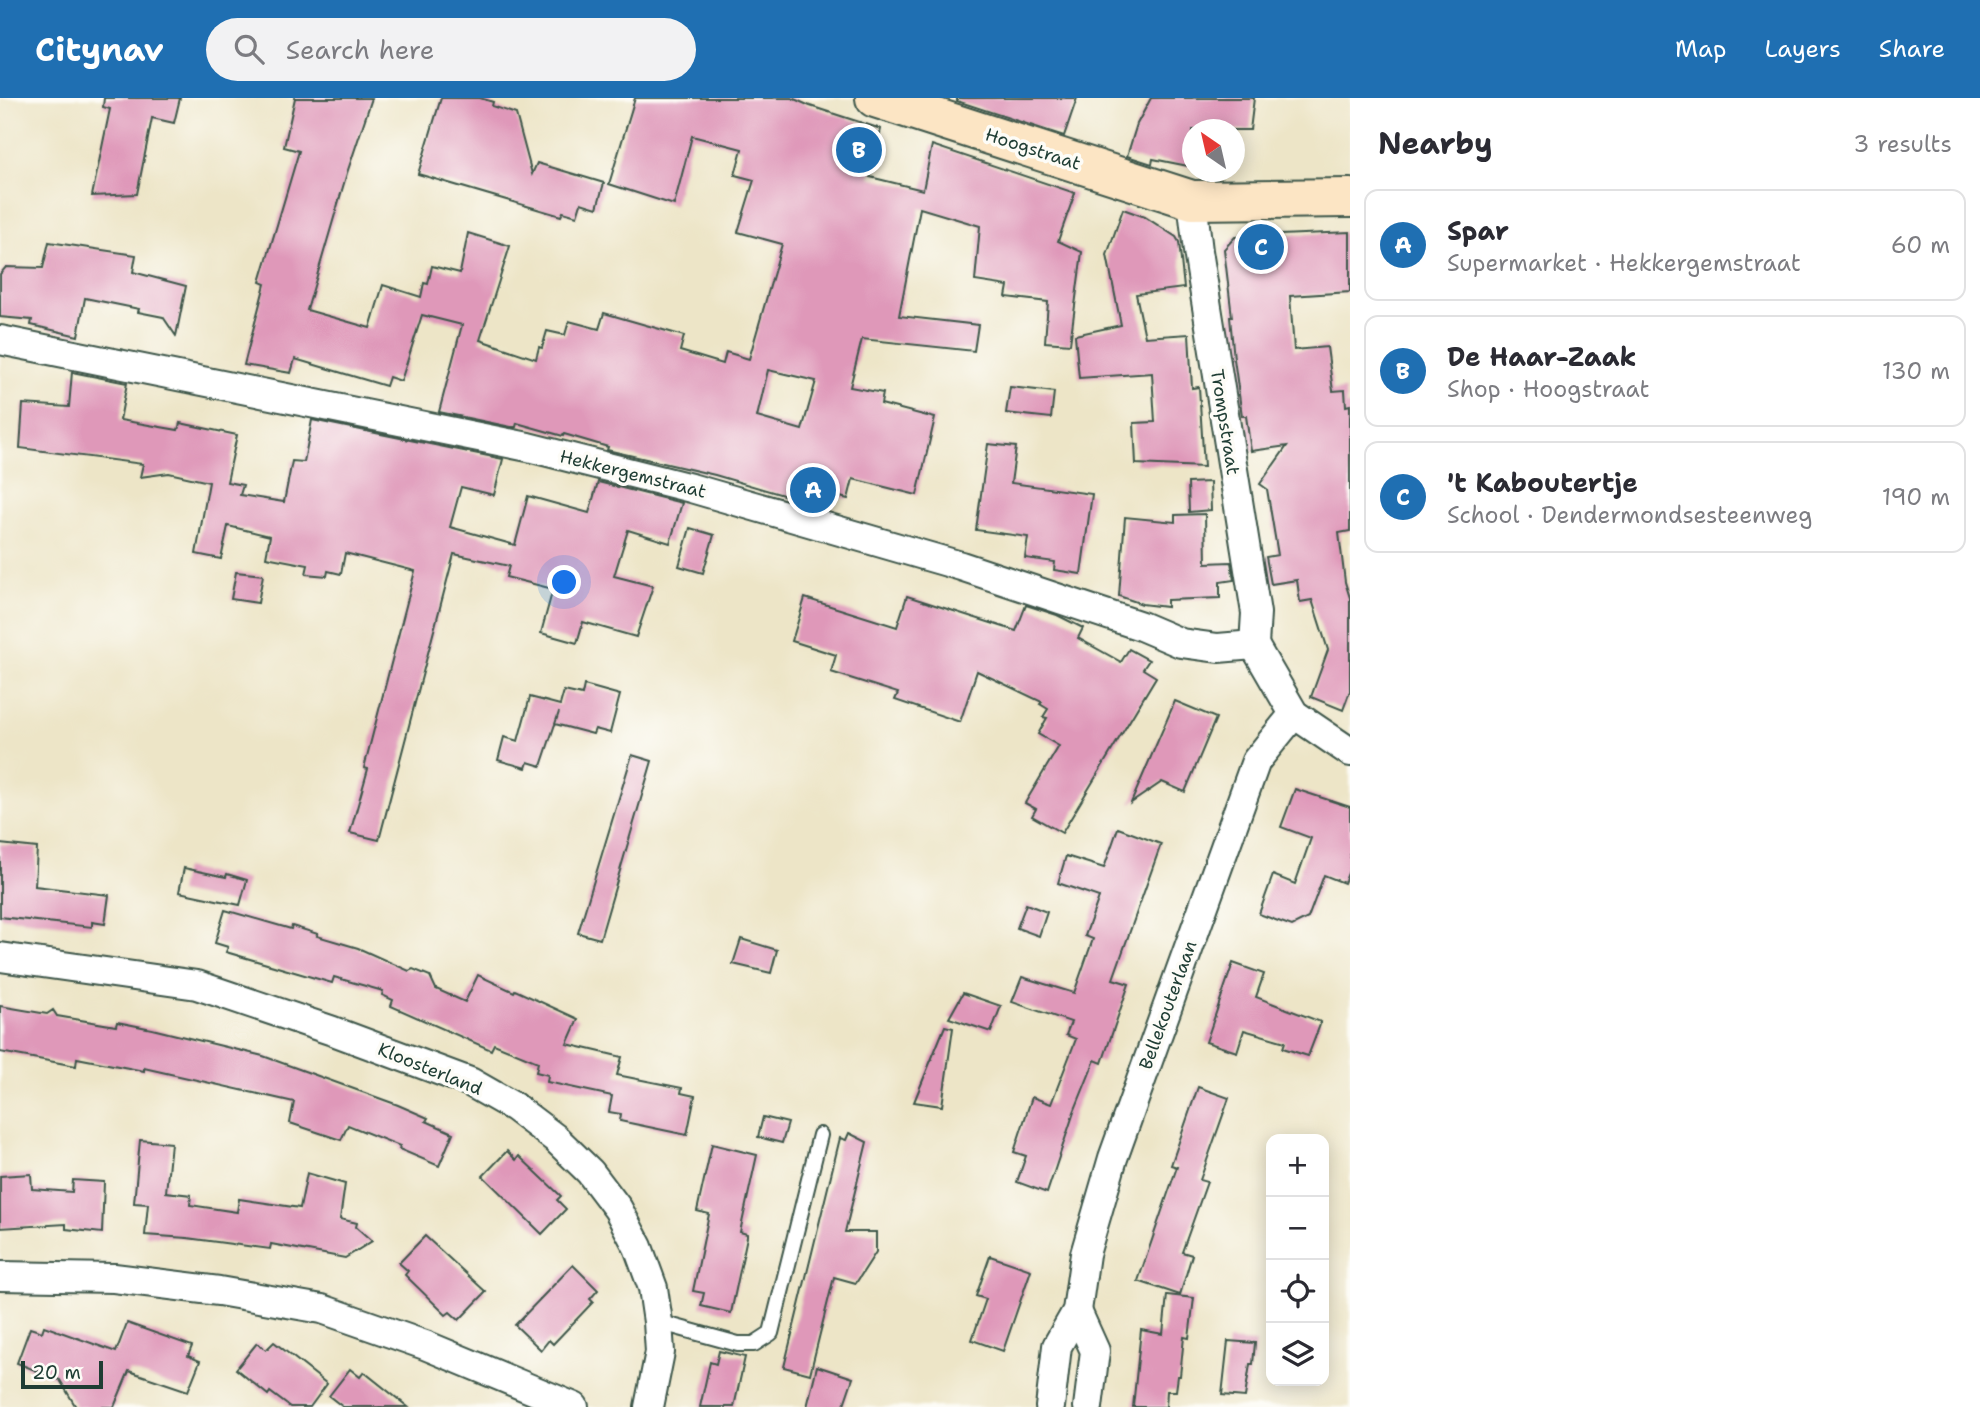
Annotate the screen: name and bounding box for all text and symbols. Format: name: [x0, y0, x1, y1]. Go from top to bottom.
search box: [206, 18, 696, 81]
text: Citynav: [35, 27, 164, 72]
icon: search: [230, 30, 268, 68]
text: Search here: [286, 32, 434, 67]
text: Map: [1675, 33, 1726, 65]
text: Layers: [1764, 33, 1841, 65]
text: Share: [1879, 33, 1945, 65]
north arrow: [1182, 119, 1245, 182]
street label: Hoogstraat: [982, 122, 1084, 176]
text: Nearby: [1378, 123, 1493, 164]
pin: B: [836, 124, 882, 176]
text: 3 results: [1853, 129, 1952, 159]
text: Spar: [1447, 213, 1509, 248]
pin: C: [1238, 221, 1284, 273]
text: A: [1394, 230, 1412, 260]
text: 60 m: [1891, 230, 1950, 260]
text: Supermarket · Hekkergemstraat: [1447, 248, 1801, 278]
text: De Haar-Zaak: [1447, 339, 1637, 374]
text: B: [1396, 356, 1410, 386]
text: 130 m: [1882, 356, 1950, 386]
street label: Trompstraat: [1205, 367, 1245, 477]
text: Shop · Hoogstraat: [1447, 374, 1650, 404]
street label: Hekkergemstraat: [557, 444, 709, 504]
pin: A: [790, 464, 836, 516]
text: 't Kaboutertje: [1447, 465, 1638, 500]
text: C: [1396, 482, 1410, 512]
text: 190 m: [1882, 482, 1950, 512]
text: School · Dendermondsesteenweg: [1447, 500, 1812, 530]
your location: [547, 565, 581, 599]
street label: Bellekouterlaan: [1134, 937, 1202, 1073]
street label: Kloosterland: [374, 1037, 486, 1101]
map controls: [1266, 1134, 1329, 1386]
button: +: [1266, 1134, 1329, 1197]
button: −: [1266, 1197, 1329, 1260]
button: locate: [1266, 1260, 1329, 1323]
button: layers: [1266, 1323, 1329, 1386]
scale bar: [21, 1358, 103, 1390]
text: 20 m: [32, 1360, 81, 1385]

